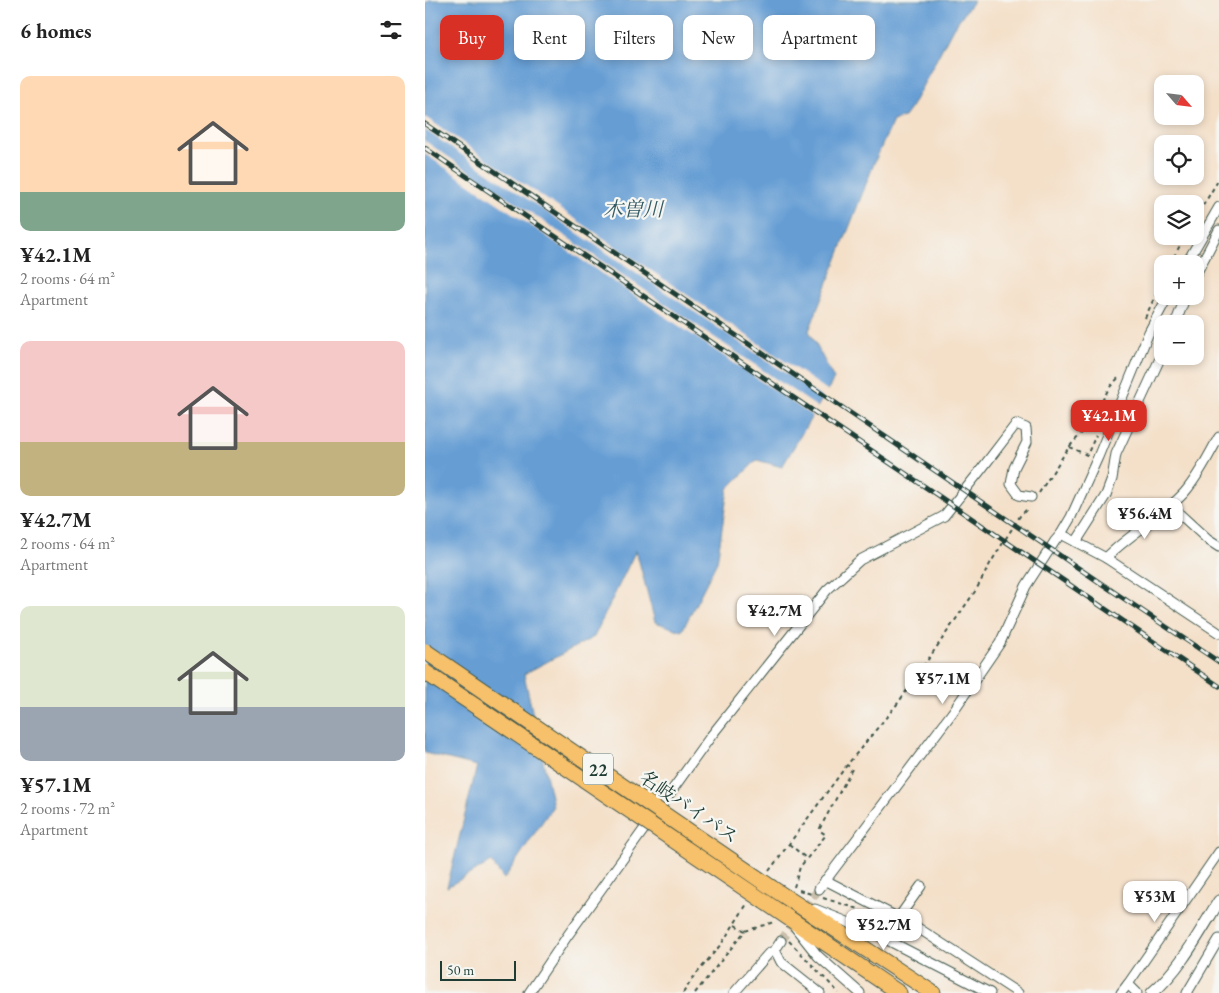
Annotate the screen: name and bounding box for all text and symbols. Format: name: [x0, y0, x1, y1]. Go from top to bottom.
chip: Buy: [440, 15, 504, 60]
chip: Rent: [514, 15, 585, 60]
chip: Filters: [595, 15, 673, 60]
chip: New: [683, 15, 753, 60]
chip: Apartment: [763, 15, 875, 60]
icon: filters: [377, 16, 405, 44]
text: 6 homes: [20, 17, 92, 44]
north arrow: [1154, 75, 1204, 125]
map controls: [1154, 75, 1204, 365]
icon: home: [168, 108, 258, 198]
button: locate: [1154, 135, 1204, 185]
button: layers: [1154, 195, 1204, 245]
water label: 木曽川: [603, 196, 665, 222]
text: ¥42.1M: [20, 241, 91, 268]
button: +: [1154, 255, 1204, 305]
text: 2 rooms · 64 m²: [20, 268, 115, 289]
text: Apartment: [20, 289, 88, 310]
button: −: [1154, 315, 1204, 365]
icon: home: [168, 373, 258, 463]
pin: ¥42.1M: [1068, 400, 1150, 442]
text: ¥42.1M: [1082, 405, 1136, 426]
pin: ¥56.4M: [1104, 498, 1186, 540]
text: ¥56.4M: [1118, 503, 1172, 524]
text: ¥42.7M: [20, 506, 91, 533]
text: 2 rooms · 64 m²: [20, 533, 115, 554]
text: Apartment: [20, 554, 88, 575]
pin: ¥42.7M: [734, 594, 816, 637]
text: ¥42.7M: [748, 600, 802, 621]
icon: home: [168, 638, 258, 728]
pin: ¥57.1M: [902, 662, 984, 705]
text: ¥57.1M: [916, 668, 970, 689]
road number: 22: [583, 754, 613, 784]
street label: 名岐バイパス: [635, 765, 743, 849]
text: ¥57.1M: [20, 771, 91, 798]
text: 2 rooms · 72 m²: [20, 798, 115, 819]
text: Apartment: [20, 819, 88, 840]
pin: ¥53M: [1125, 880, 1185, 923]
text: ¥53M: [1134, 886, 1176, 907]
pin: ¥52.7M: [843, 908, 925, 951]
text: ¥52.7M: [857, 914, 911, 935]
scale bar: [440, 958, 516, 981]
text: 50 m: [447, 961, 474, 979]

